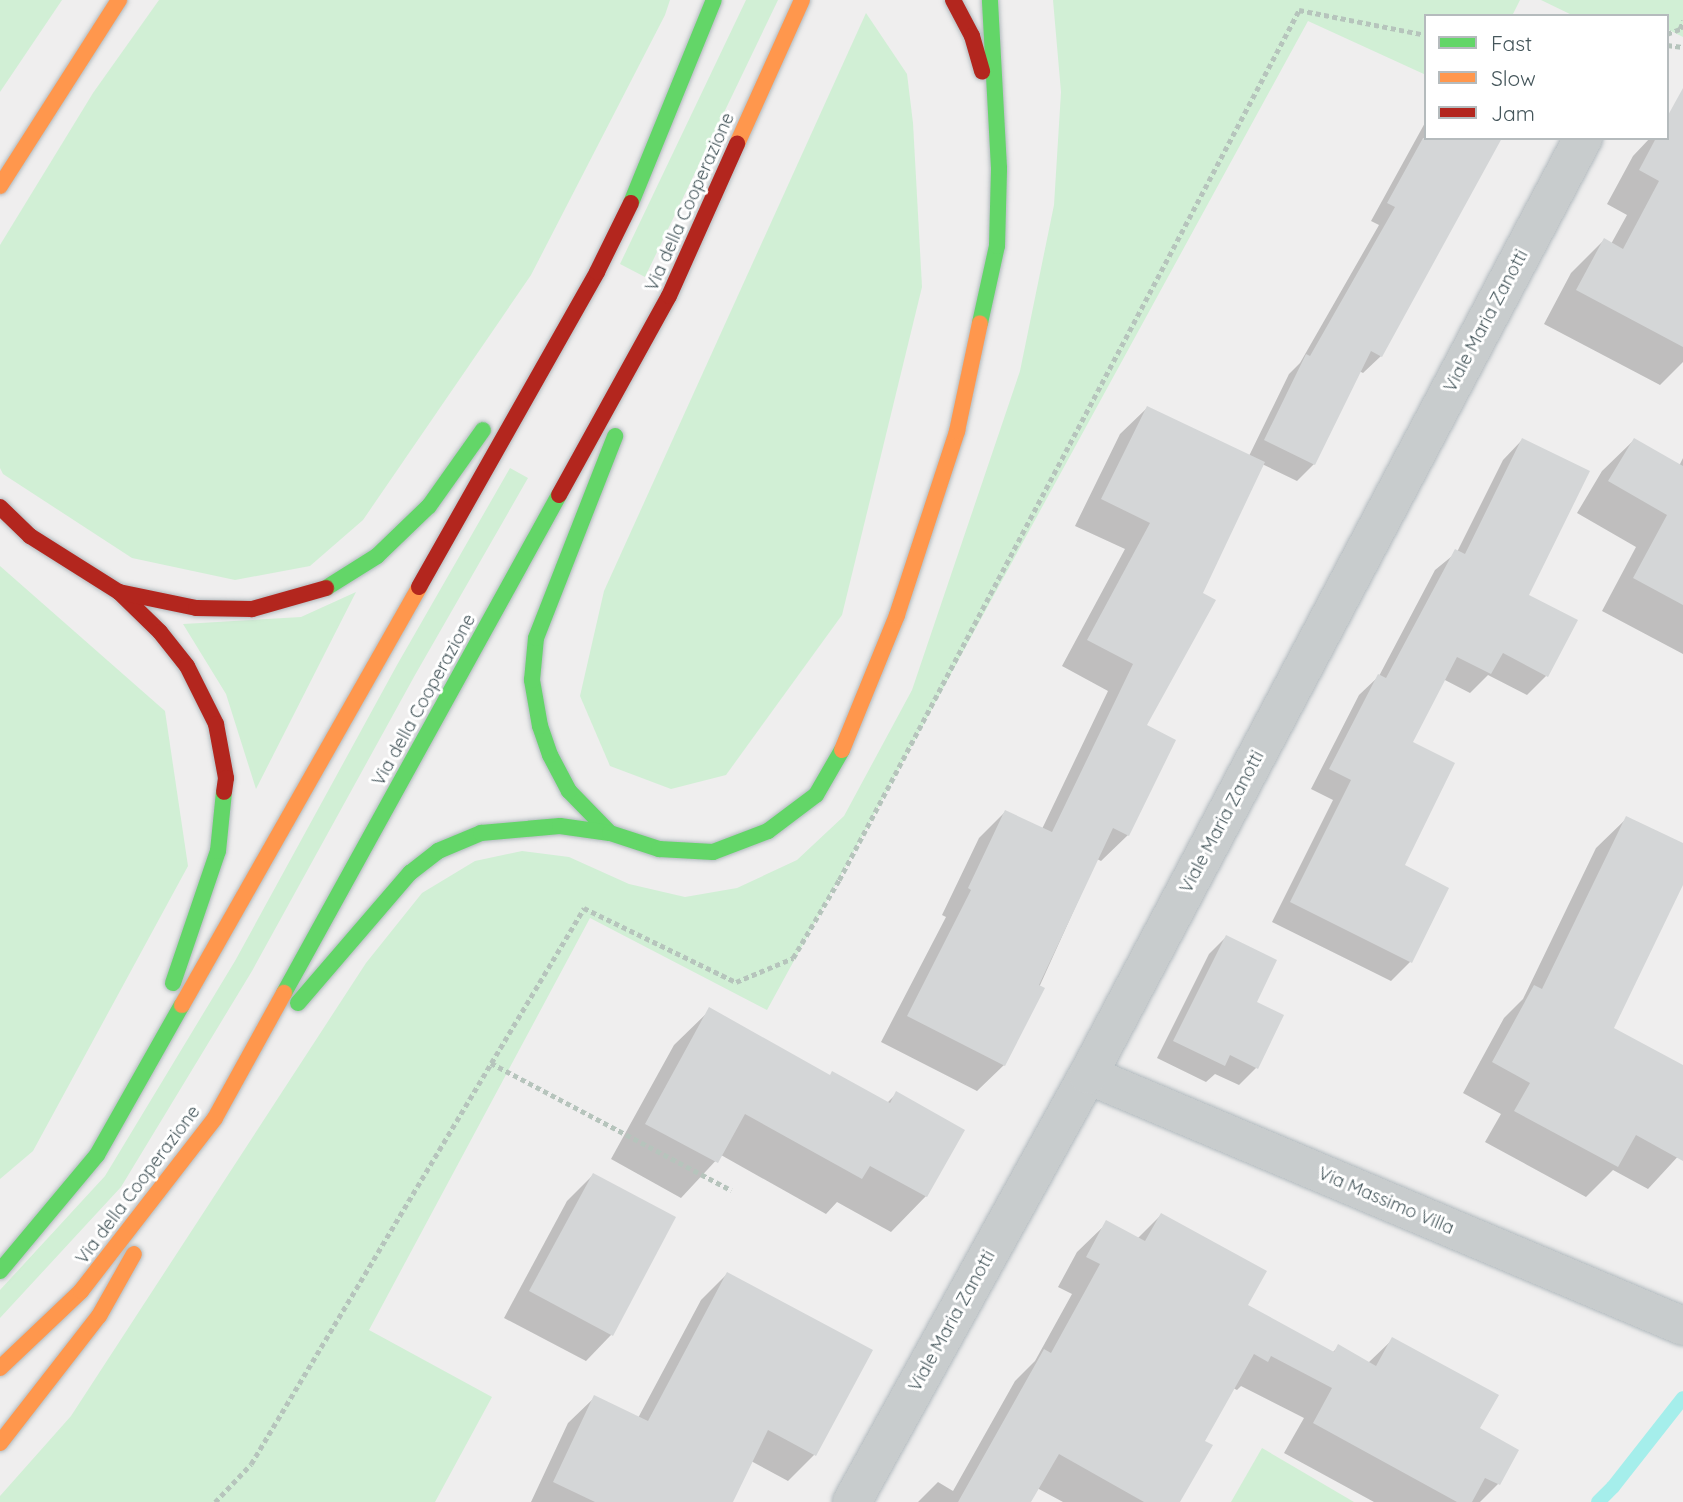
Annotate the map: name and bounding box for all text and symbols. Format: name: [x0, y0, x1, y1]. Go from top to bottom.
legend: [1424, 14, 1669, 140]
text: Fast: [1491, 30, 1532, 56]
text: Slow: [1491, 65, 1536, 91]
text: Jam: [1491, 100, 1535, 126]
street label: Via della Cooperazione: [641, 109, 739, 295]
street label: Viale Maria Zanotti: [1439, 246, 1533, 396]
street label: Via della Cooperazione: [368, 610, 480, 790]
street label: Viale Maria Zanotti: [1175, 747, 1269, 897]
street label: Via della Cooperazione: [71, 1101, 205, 1269]
street label: Via Massimo Villa: [1315, 1163, 1457, 1239]
street label: Viale Maria Zanotti: [904, 1247, 1000, 1395]

